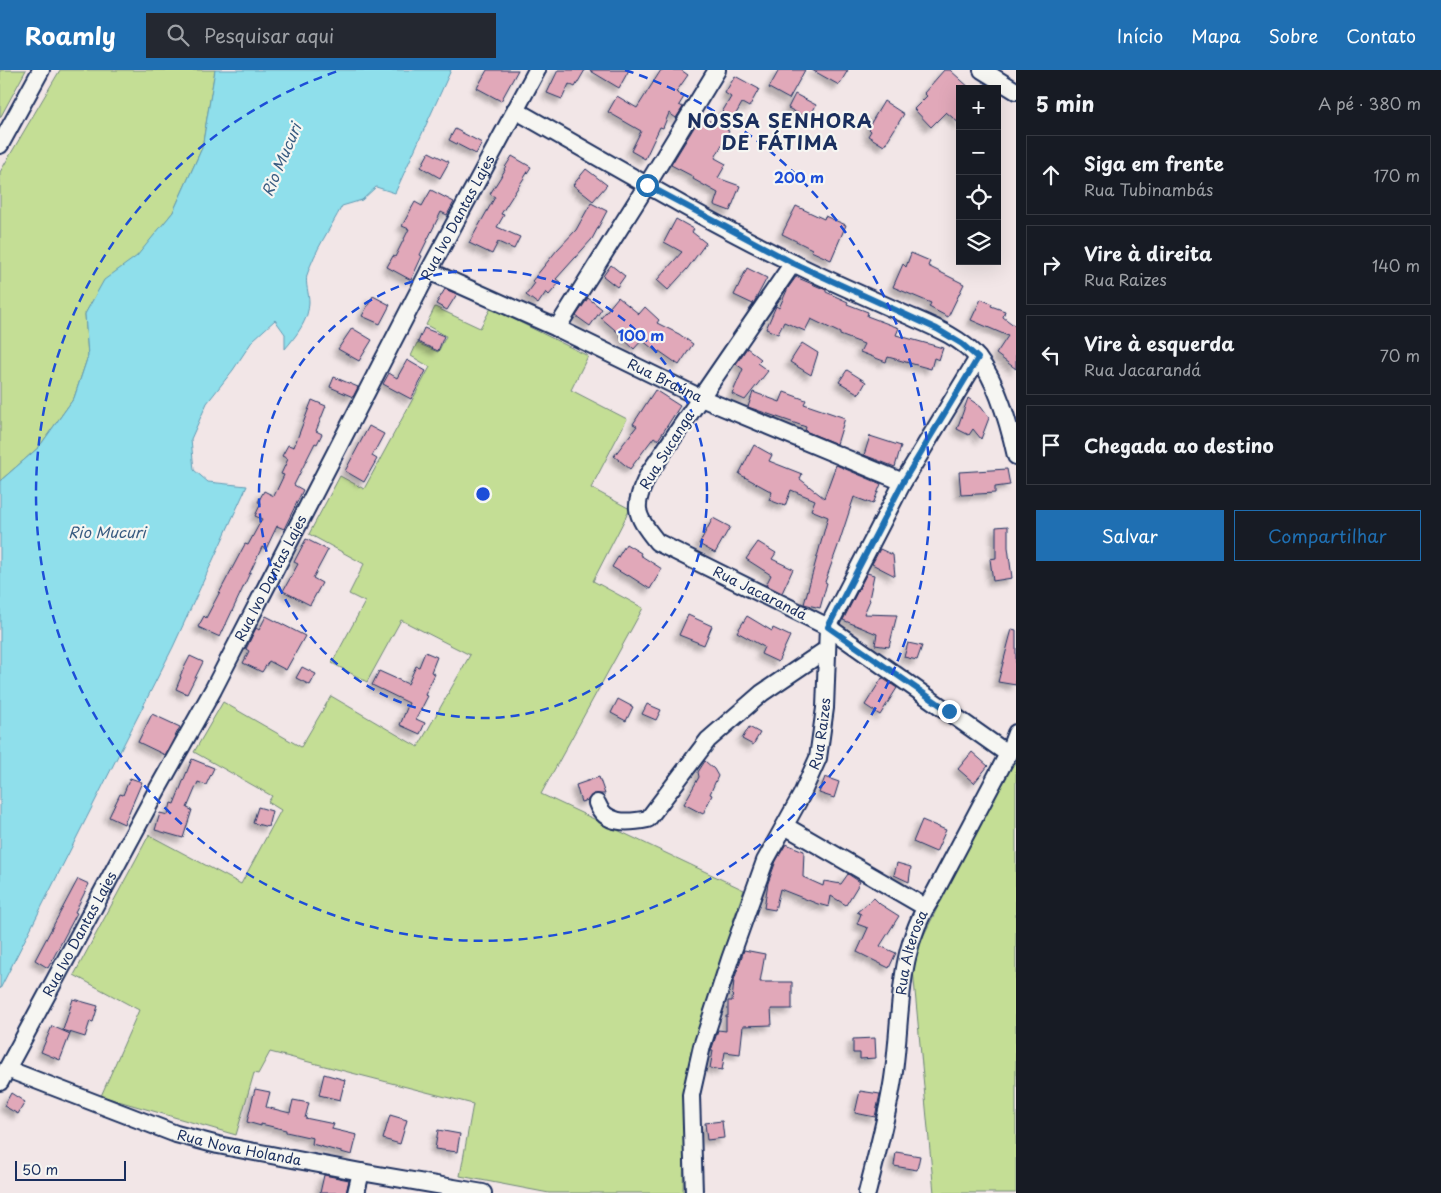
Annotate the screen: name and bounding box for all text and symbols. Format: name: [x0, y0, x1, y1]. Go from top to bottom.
search box: [146, 13, 496, 58]
text: Roamly: [25, 17, 116, 53]
icon: search: [164, 21, 192, 49]
text: Pesquisar aqui: [204, 21, 334, 49]
text: Início: [1117, 22, 1163, 49]
text: Mapa: [1191, 22, 1241, 49]
text: Sobre: [1269, 22, 1318, 49]
text: Contato: [1346, 22, 1416, 49]
map controls: [956, 85, 1001, 265]
button: +: [956, 85, 1001, 130]
text: 5 min: [1036, 87, 1094, 119]
text: A pé · 380 m: [1318, 91, 1421, 115]
district label: NOSSA SENHORA DE FÁTIMA: [687, 106, 873, 156]
water label: Rio Mucuri: [255, 117, 307, 200]
button: −: [956, 130, 1001, 175]
text: Siga em frente: [1084, 149, 1224, 177]
street label: Rua Ivo Dantas Lajes: [415, 151, 499, 284]
icon: ahead: [1037, 161, 1065, 189]
text: 170 m: [1374, 163, 1420, 187]
text: 200 m: [774, 165, 824, 188]
route start: [636, 174, 659, 197]
button: locate: [956, 175, 1001, 220]
text: Rua Tubinambás: [1084, 177, 1213, 201]
button: layers: [956, 220, 1001, 265]
text: Vire à direita: [1084, 239, 1212, 267]
icon: right: [1037, 251, 1065, 279]
text: 140 m: [1372, 253, 1420, 277]
text: Rua Raizes: [1084, 267, 1167, 291]
text: 100 m: [618, 323, 664, 346]
text: Vire à esquerda: [1084, 329, 1235, 357]
icon: left: [1037, 341, 1065, 369]
text: 70 m: [1380, 343, 1420, 367]
street label: Rua Braúna: [624, 353, 706, 407]
text: Rua Jacarandá: [1084, 357, 1201, 381]
street label: Rua Sucanga: [634, 406, 699, 493]
icon: arrive: [1037, 431, 1065, 459]
text: Chegada ao destino: [1084, 431, 1274, 459]
centre of rings: [474, 485, 492, 503]
button: Salvar: [1036, 510, 1224, 561]
button: Compartilhar: [1234, 510, 1421, 561]
street label: Rua Ivo Dantas Lajes: [229, 511, 312, 645]
water label: Rio Mucuri: [68, 520, 149, 543]
street label: Rua Jacarandá: [709, 560, 811, 625]
street label: Rua Raizes: [803, 697, 835, 773]
route end: [938, 700, 961, 723]
street label: Rua Ivo Dantas Lajes: [37, 867, 121, 1000]
street label: Rua Alterosa: [890, 906, 933, 996]
street label: Rua Nova Holanda: [175, 1124, 304, 1171]
scale bar: [15, 1158, 126, 1181]
text: 50 m: [22, 1159, 58, 1180]

